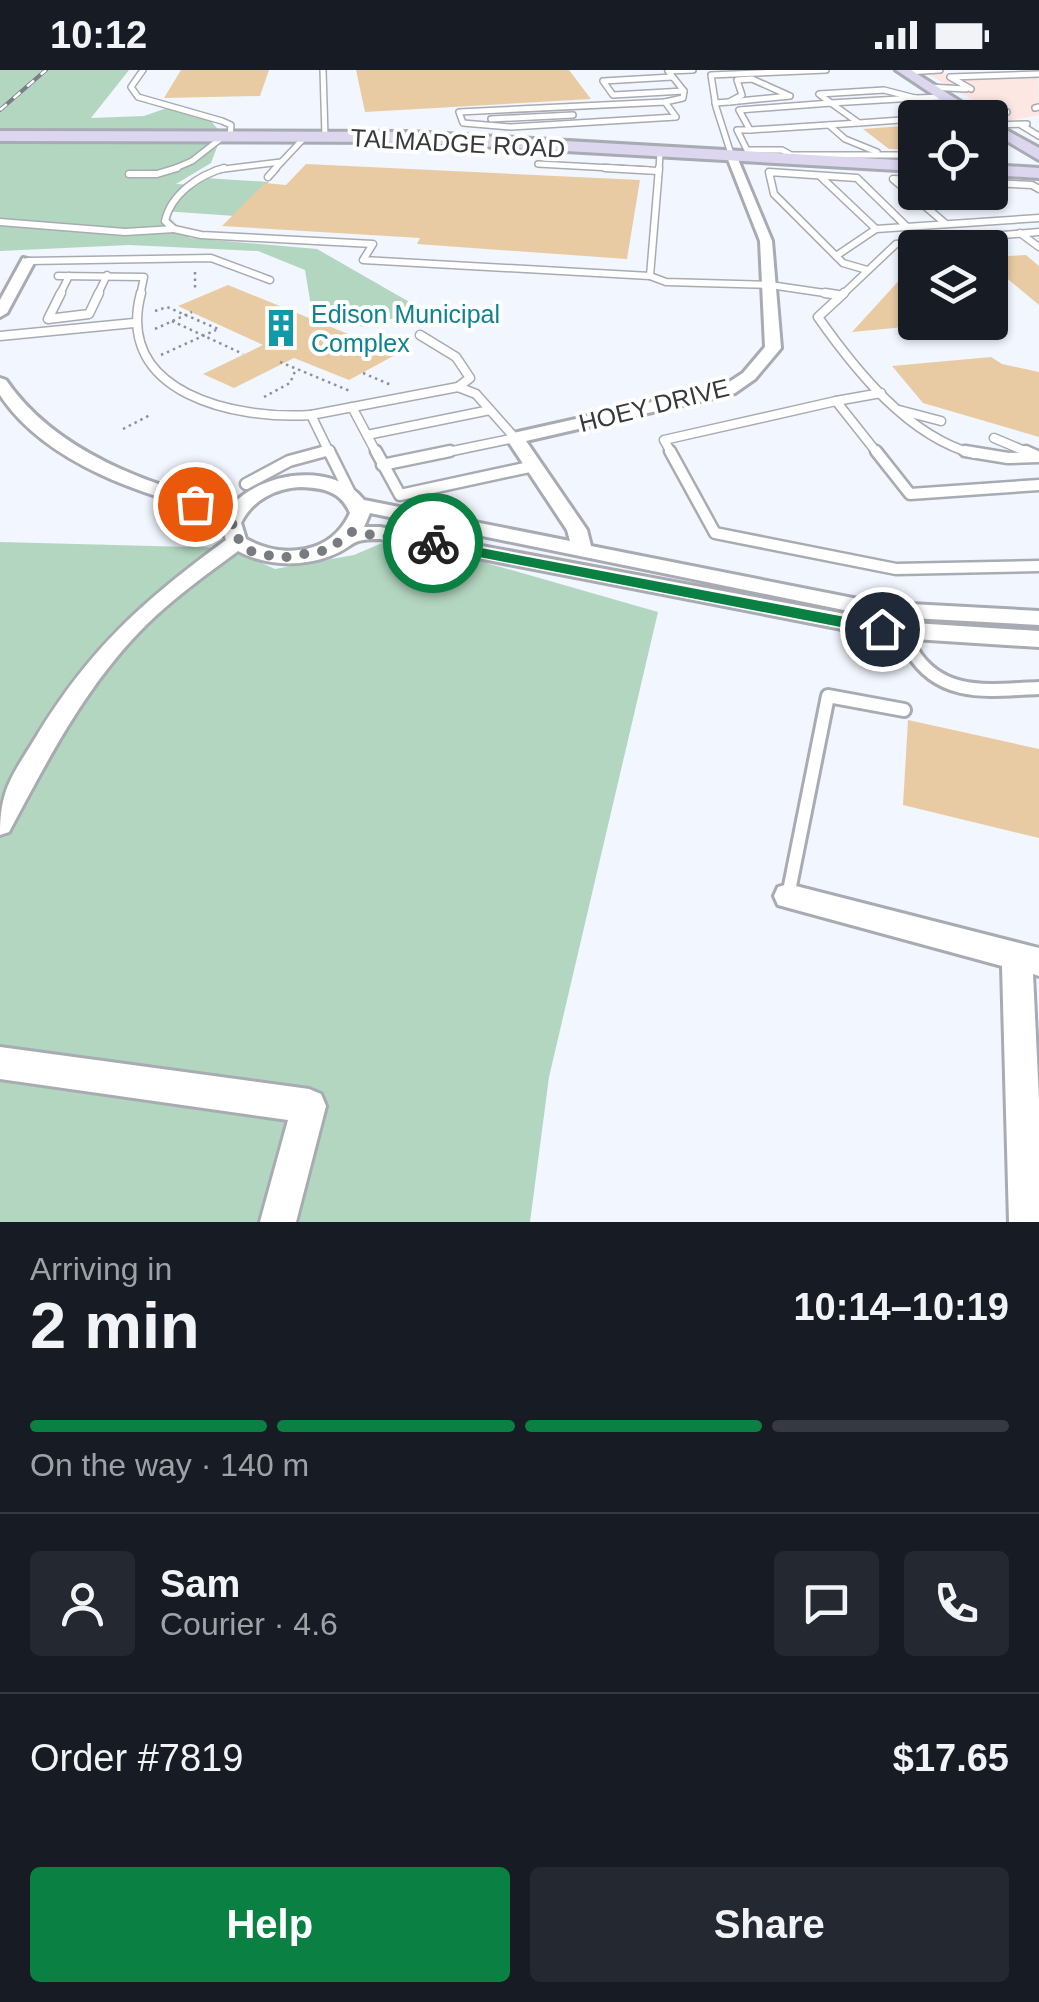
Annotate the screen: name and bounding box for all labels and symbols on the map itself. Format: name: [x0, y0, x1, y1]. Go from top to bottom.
street label: TALMADGE ROAD: [350, 123, 566, 163]
place label: Edison Municipal Complex: [311, 300, 500, 357]
building icon: Edison Municipal Complex: [260, 307, 302, 349]
street label: HOEY DRIVE: [576, 373, 732, 437]
pin: [153, 462, 238, 547]
courier: [383, 493, 483, 593]
pin: [840, 587, 925, 672]

